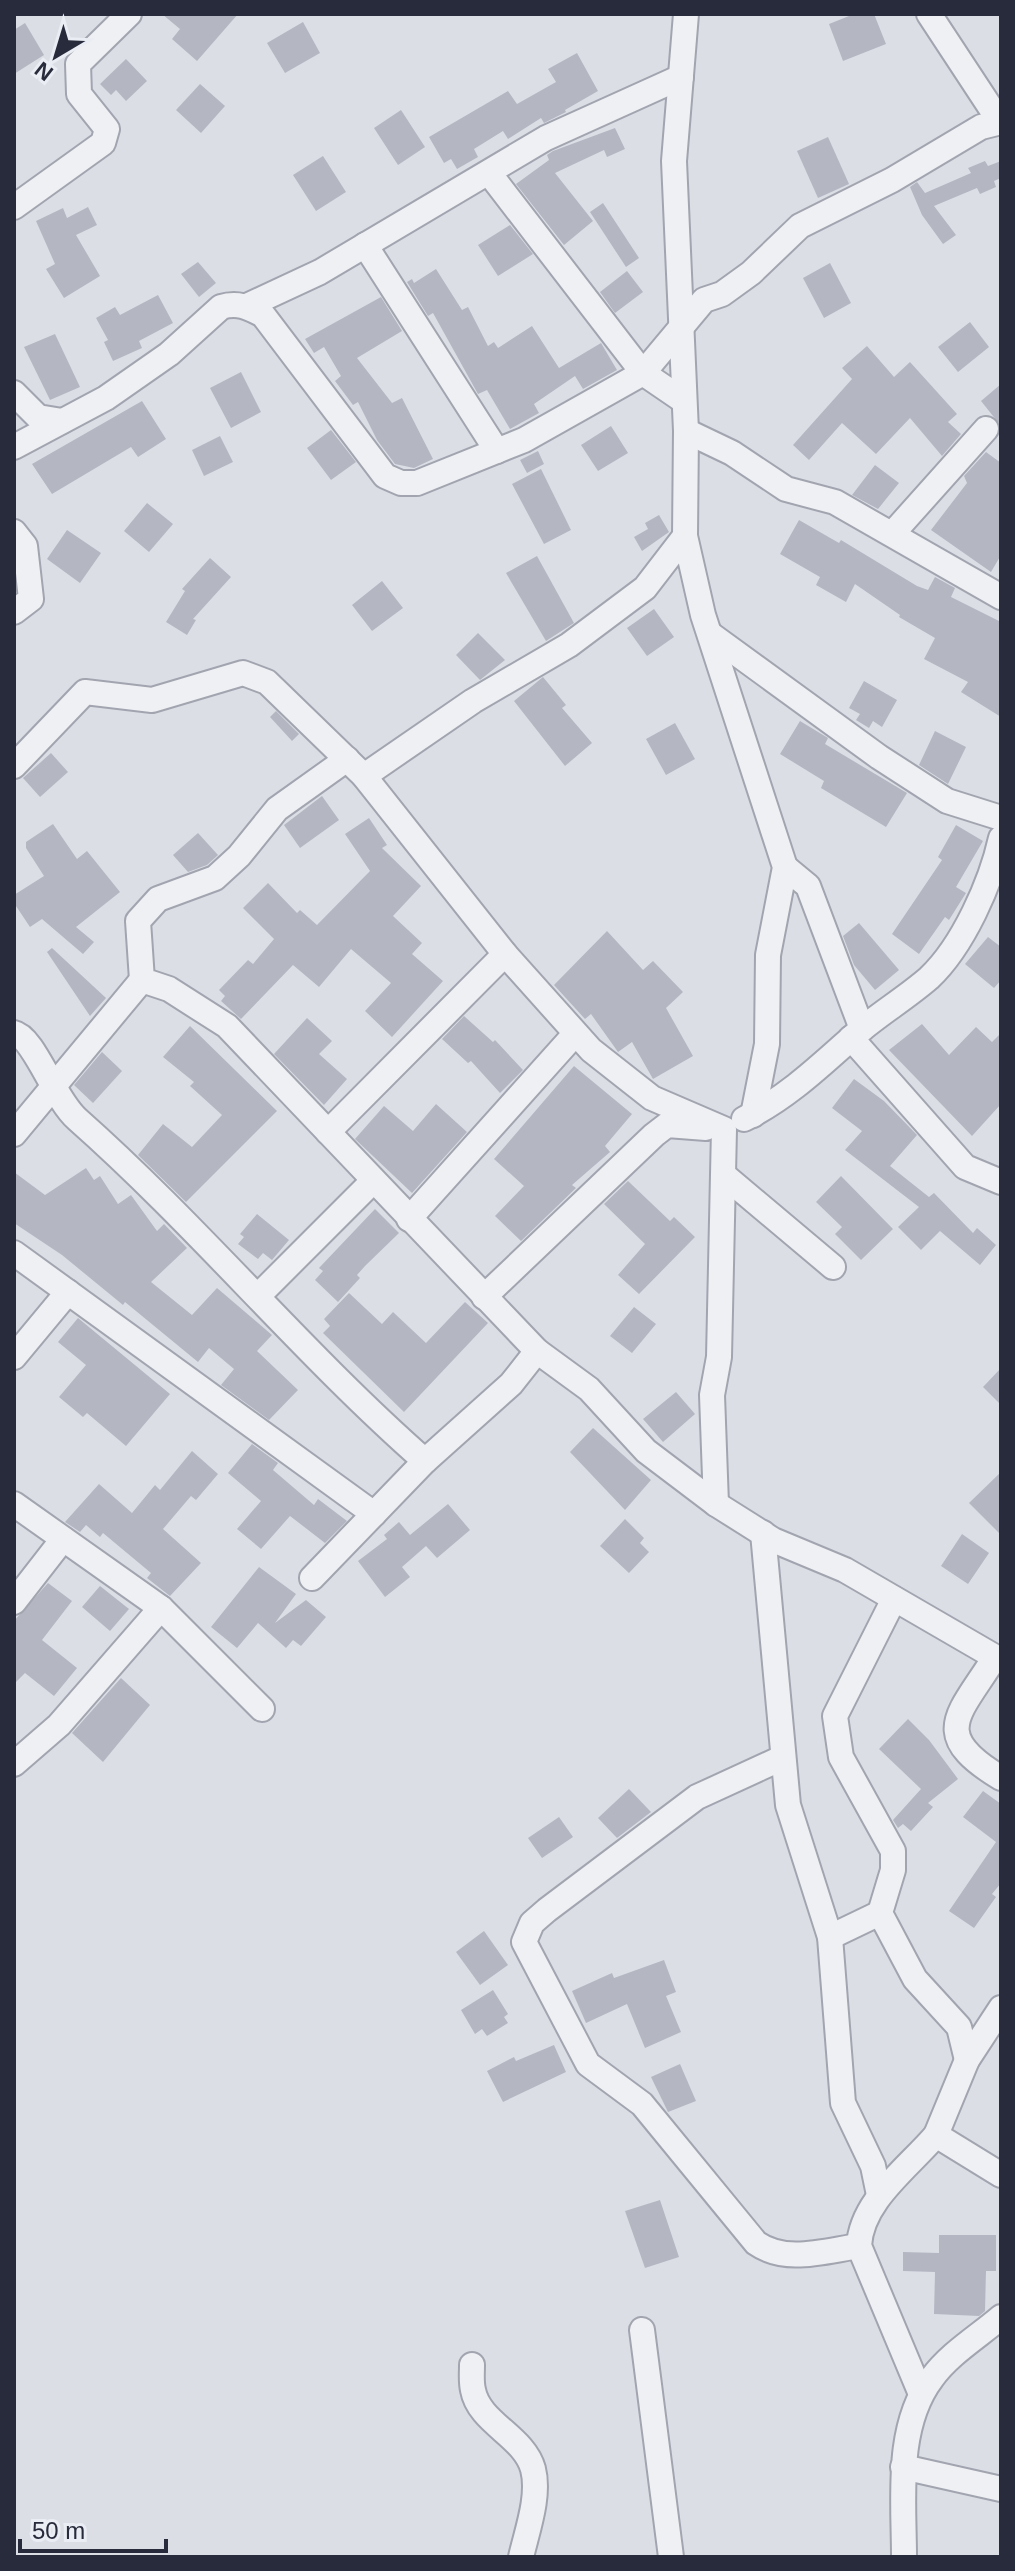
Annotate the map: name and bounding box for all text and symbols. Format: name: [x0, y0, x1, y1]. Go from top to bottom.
north arrow: [16, 16, 96, 96]
text: N: [30, 57, 58, 86]
scale bar: [20, 2503, 166, 2553]
text: 50 m: [32, 2517, 85, 2544]

